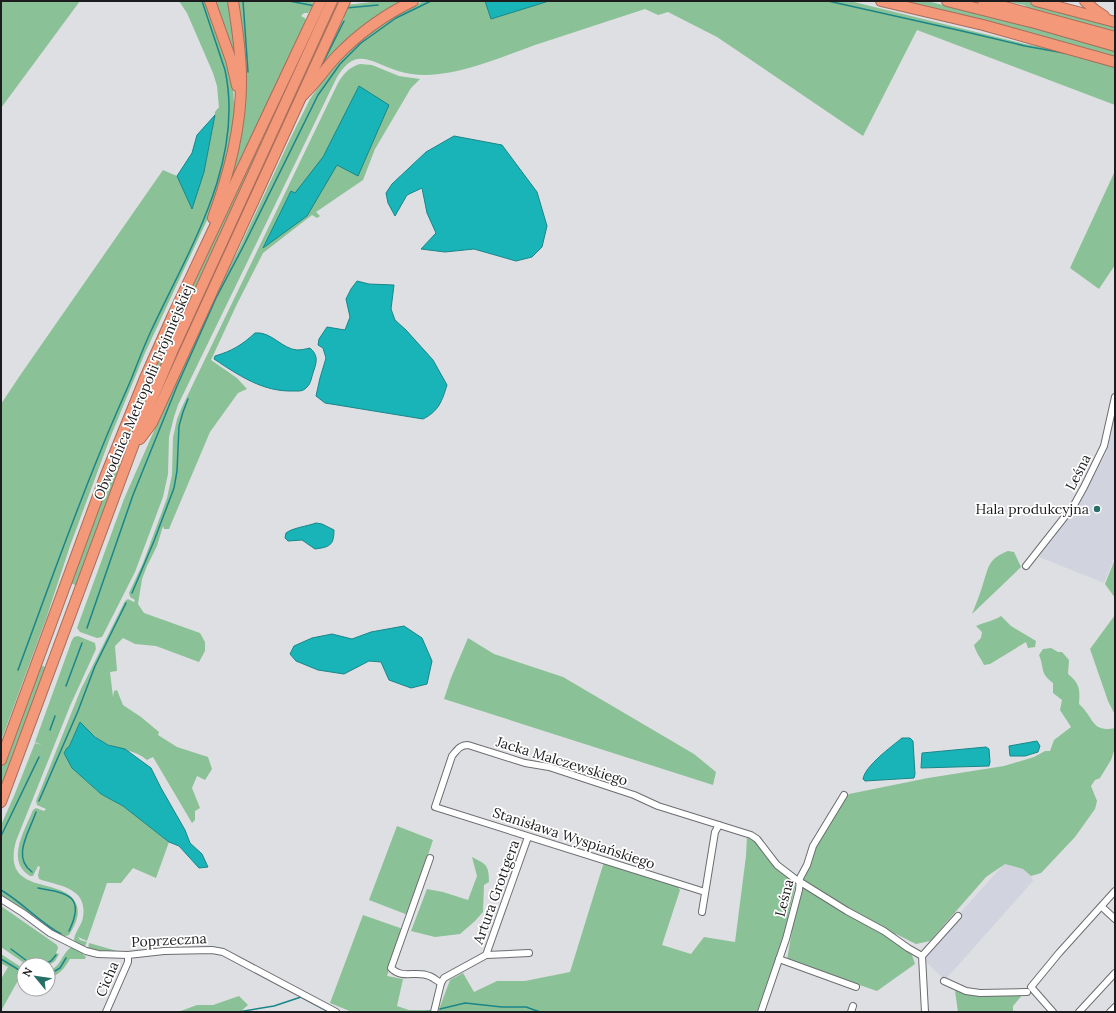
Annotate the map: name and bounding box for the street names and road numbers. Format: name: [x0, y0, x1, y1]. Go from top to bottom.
street label: Obwodnica Metropolii Trójmiejskiej: [89, 281, 197, 503]
street label: Leśna: [1061, 451, 1095, 493]
street label: Jacka Malczewskiego: [493, 732, 630, 790]
street label: Stanisława Wyspiańskiego: [491, 803, 657, 873]
street label: Artura Grottgera: [468, 837, 523, 948]
street label: Leśna: [771, 877, 797, 919]
street label: Poprzeczna: [131, 929, 207, 951]
street label: Cicha: [92, 959, 122, 999]

